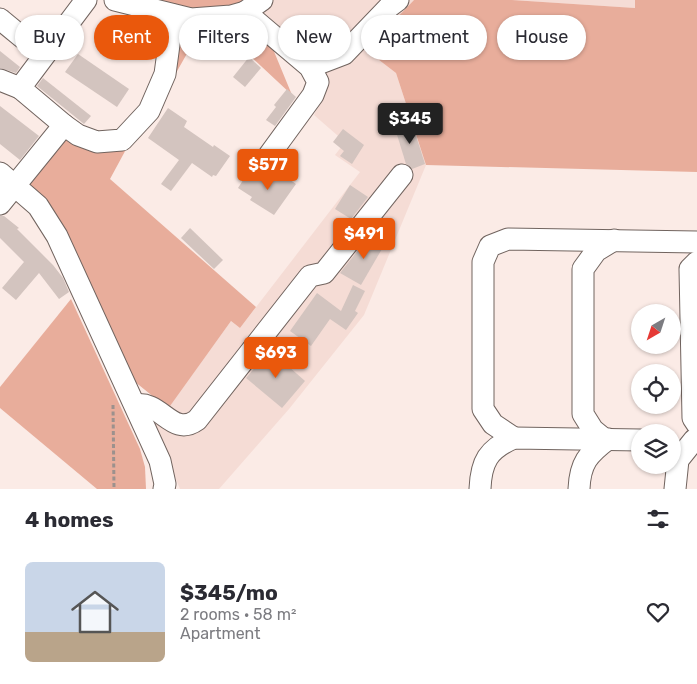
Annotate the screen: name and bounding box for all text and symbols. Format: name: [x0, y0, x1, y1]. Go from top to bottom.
chip: Buy: [15, 15, 84, 60]
chip: Rent: [94, 15, 169, 60]
chip: Filters: [179, 15, 268, 60]
chip: New: [278, 15, 351, 60]
chip: Apartment: [361, 15, 487, 60]
chip: House: [497, 15, 586, 60]
pin: $345: [380, 102, 440, 145]
text: $345: [389, 109, 431, 128]
pin: $577: [238, 148, 298, 191]
text: $577: [248, 155, 288, 174]
pin: $491: [334, 218, 394, 260]
text: $491: [344, 224, 384, 243]
north arrow: [631, 304, 681, 354]
map controls: [631, 304, 681, 474]
pin: $693: [246, 336, 306, 379]
text: $693: [255, 343, 297, 362]
button: locate: [631, 364, 681, 414]
button: layers: [631, 424, 681, 474]
icon: filters: [644, 505, 672, 533]
text: 4 homes: [25, 507, 114, 532]
text: $345/mo: [180, 580, 278, 605]
icon: home: [65, 582, 125, 642]
icon: heart: [644, 598, 672, 626]
text: 2 rooms · 58 m²: [180, 605, 296, 624]
text: Apartment: [180, 624, 260, 643]

